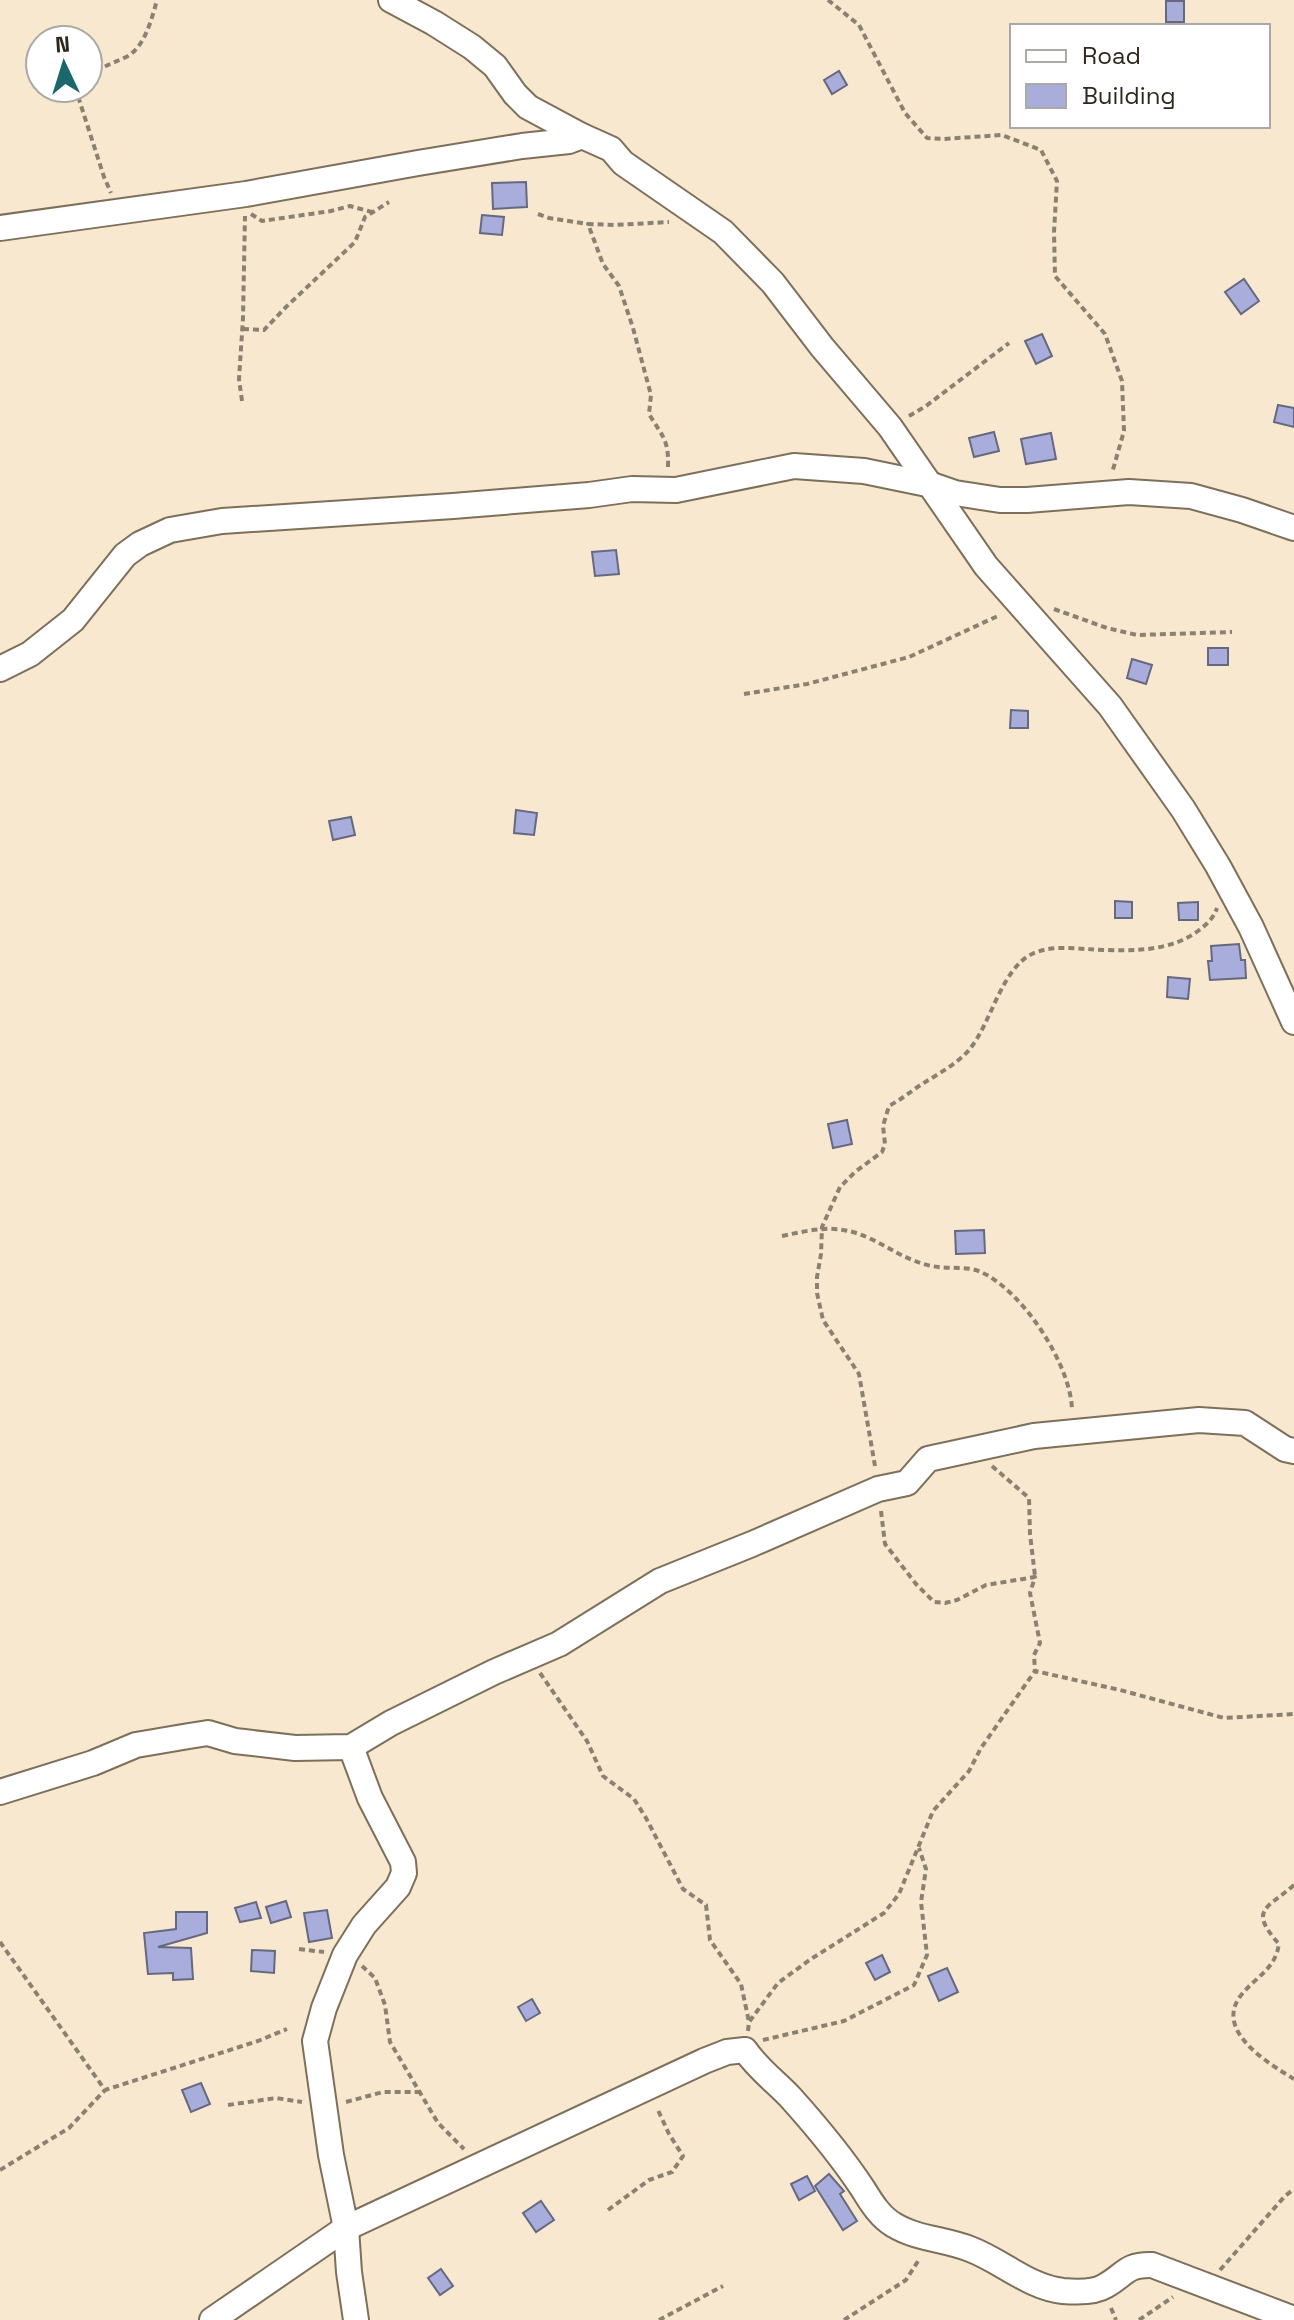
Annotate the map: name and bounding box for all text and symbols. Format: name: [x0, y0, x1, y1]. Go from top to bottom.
north arrow: [24, 24, 104, 104]
legend: [1010, 24, 1270, 128]
text: N: [54, 30, 71, 59]
text: Road: [1082, 40, 1141, 71]
text: Building: [1082, 80, 1176, 111]

